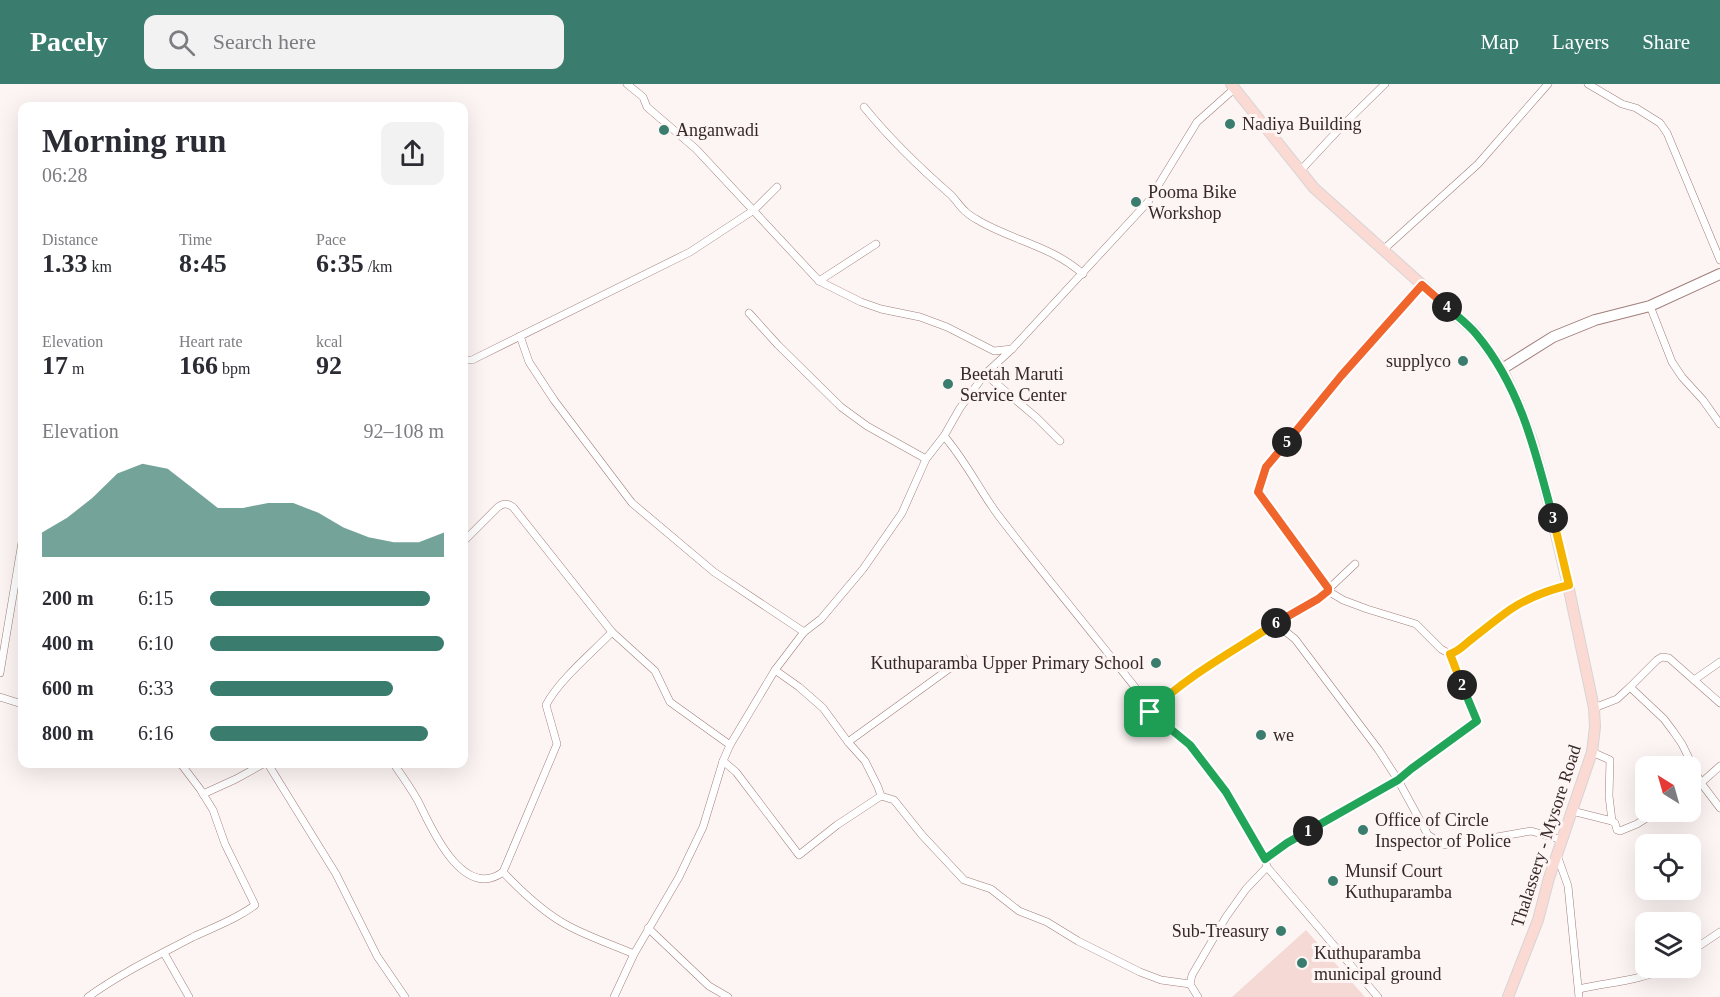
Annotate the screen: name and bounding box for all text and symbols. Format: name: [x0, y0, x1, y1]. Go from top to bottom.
search box: [144, 15, 564, 69]
text: Pacely: [30, 26, 108, 57]
icon: search: [165, 26, 198, 59]
text: Search here: [213, 29, 316, 54]
text: Map: [1481, 30, 1519, 54]
text: Layers: [1552, 30, 1609, 54]
text: Share: [1642, 30, 1690, 54]
place label: Nadiya Building: [1242, 114, 1362, 134]
marker: Nadiya Building: [1223, 117, 1237, 131]
place label: Anganwadi: [676, 120, 759, 140]
button: share: [381, 122, 444, 185]
text: Morning run: [42, 123, 226, 159]
marker: Anganwadi: [657, 123, 671, 137]
text: 06:28: [42, 164, 88, 186]
place label: Pooma Bike Workshop: [1148, 182, 1237, 223]
marker: Pooma Bike Workshop: [1129, 195, 1143, 209]
text: Distance: [42, 231, 98, 248]
text: Time: [179, 231, 212, 248]
text: Pace: [316, 231, 346, 248]
text: 1.33: [42, 249, 88, 278]
text: 8:45: [179, 249, 227, 278]
text: 6:35: [316, 249, 364, 278]
text: km: [88, 258, 112, 275]
text: /km: [364, 258, 393, 275]
pin: 4: [1432, 292, 1462, 322]
text: 4: [1443, 298, 1451, 315]
text: Elevation: [42, 333, 103, 350]
text: Heart rate: [179, 333, 243, 350]
text: kcal: [316, 333, 343, 350]
text: 17: [42, 351, 68, 380]
text: 166: [179, 351, 218, 380]
text: 92: [316, 351, 342, 380]
place label: supplyco: [1386, 351, 1451, 371]
marker: supplyco: [1456, 354, 1470, 368]
text: m: [68, 360, 84, 377]
text: bpm: [218, 360, 250, 377]
place label: Beetah Maruti Service Center: [960, 364, 1066, 405]
marker: Beetah Maruti Service Center: [941, 377, 955, 391]
text: Elevation: [42, 420, 119, 442]
text: 92–108 m: [363, 420, 444, 442]
pin: 5: [1272, 427, 1302, 457]
text: 5: [1283, 433, 1291, 450]
pin: 3: [1538, 503, 1568, 533]
text: 3: [1549, 509, 1557, 526]
text: 200 m: [42, 587, 94, 609]
text: 6:15: [138, 587, 174, 609]
pin: 6: [1261, 608, 1291, 638]
text: 6: [1272, 614, 1280, 631]
text: 400 m: [42, 632, 94, 654]
text: 6:10: [138, 632, 174, 654]
place label: Kuthuparamba Upper Primary School: [871, 653, 1144, 673]
marker: Kuthuparamba Upper Primary School: [1149, 656, 1163, 670]
pin: 2: [1447, 670, 1477, 700]
text: 2: [1458, 676, 1466, 693]
text: 600 m: [42, 677, 94, 699]
text: 6:33: [138, 677, 174, 699]
pin: [1124, 686, 1175, 737]
icon: arrive: [1133, 695, 1166, 728]
text: 800 m: [42, 722, 94, 744]
text: 6:16: [138, 722, 174, 744]
place label: we: [1273, 725, 1294, 745]
marker: we: [1254, 728, 1268, 742]
street label: Thalassery - Mysore Road: [1507, 742, 1585, 930]
north arrow: [1635, 756, 1701, 822]
map controls: [1635, 756, 1701, 978]
place label: Office of Circle Inspector of Police: [1375, 810, 1511, 851]
pin: 1: [1293, 816, 1323, 846]
text: 1: [1304, 822, 1312, 839]
marker: Office of Circle Inspector of Police: [1356, 823, 1370, 837]
button: locate: [1635, 834, 1701, 900]
place label: Munsif Court Kuthuparamba: [1345, 861, 1452, 902]
marker: Munsif Court Kuthuparamba: [1326, 874, 1340, 888]
button: layers: [1635, 912, 1701, 978]
place label: Sub-Treasury: [1172, 921, 1269, 941]
marker: Sub-Treasury: [1274, 924, 1288, 938]
place label: Kuthuparamba municipal ground: [1314, 943, 1441, 984]
marker: Kuthuparamba municipal ground: [1295, 956, 1309, 970]

